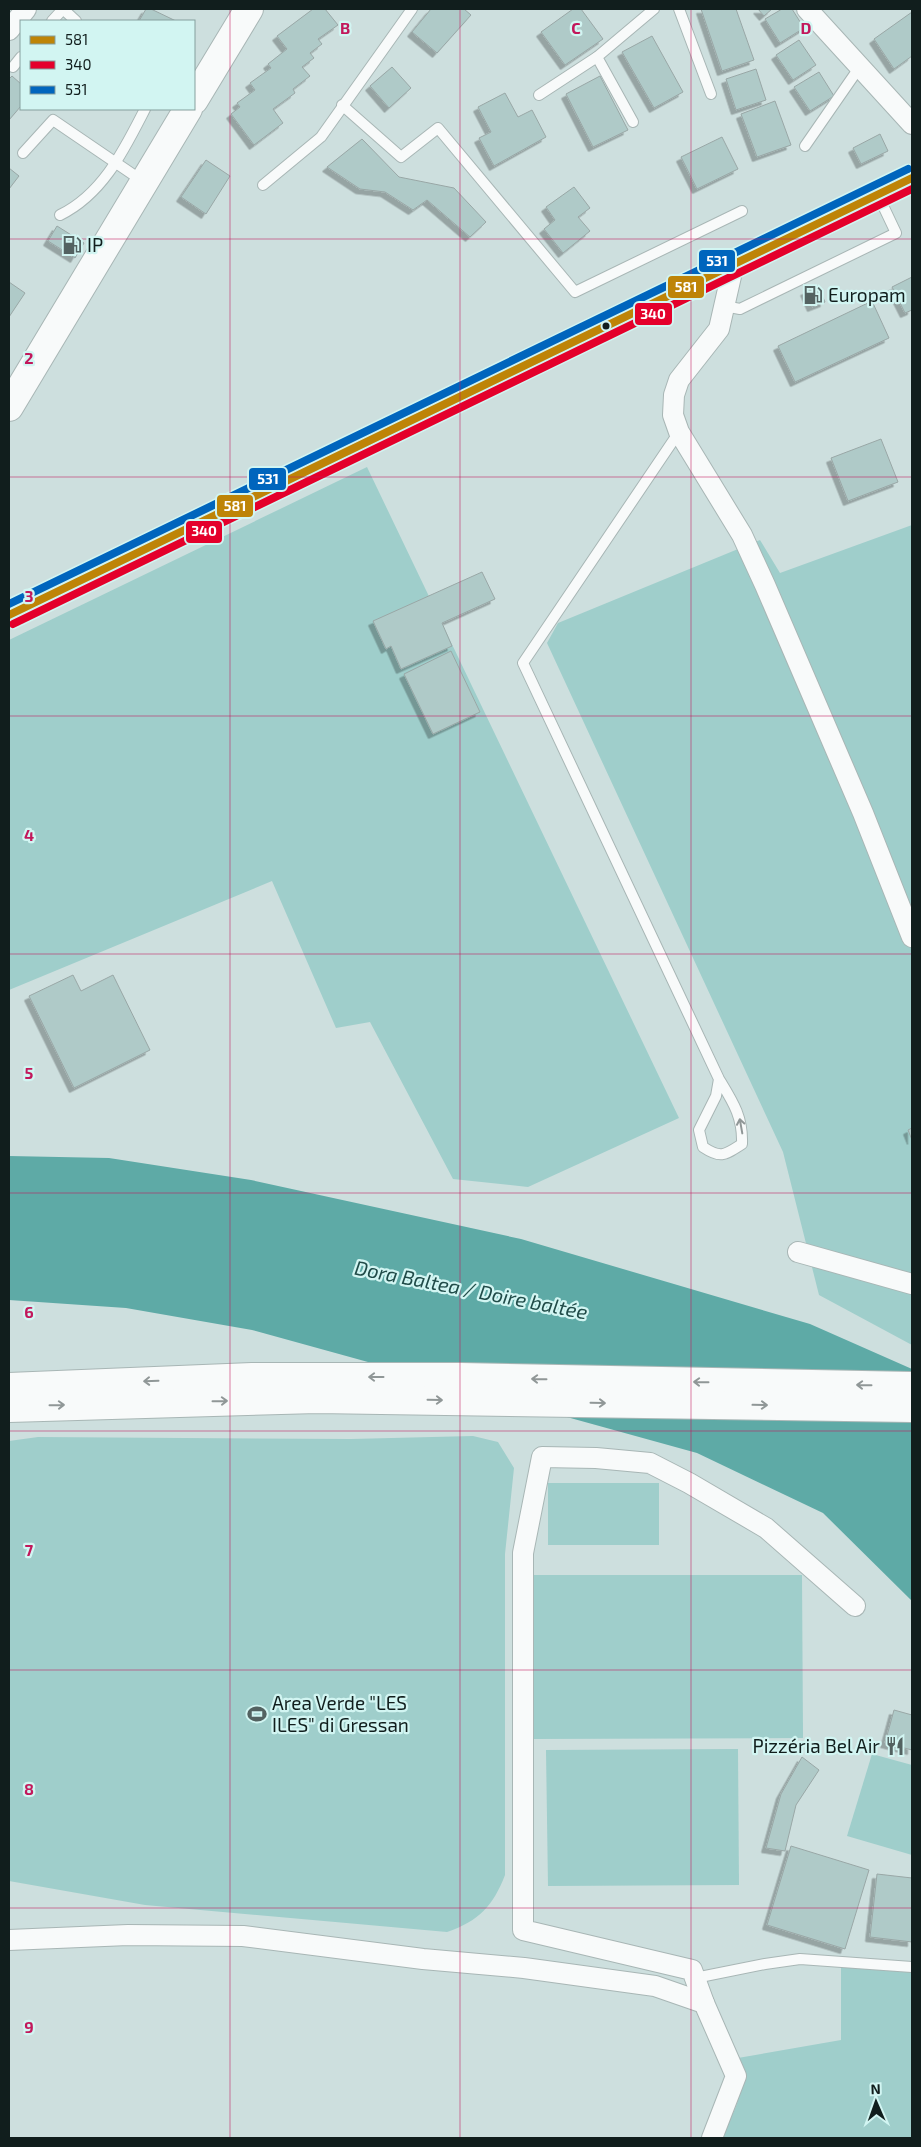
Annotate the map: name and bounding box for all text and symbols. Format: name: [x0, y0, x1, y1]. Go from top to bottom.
text: B: [340, 18, 350, 37]
text: C: [571, 18, 581, 37]
text: D: [801, 18, 812, 37]
legend: [20, 20, 195, 110]
text: 581: [65, 30, 88, 48]
text: 340: [65, 55, 92, 73]
text: 531: [65, 80, 87, 98]
place label: IP: [87, 233, 103, 256]
fuel station icon: IP: [61, 234, 83, 256]
line badge: 531: [698, 249, 736, 273]
text: 531: [706, 252, 728, 269]
line badge: 581: [667, 275, 705, 299]
text: 581: [675, 278, 697, 295]
place label: Europam: [828, 283, 906, 306]
fuel station icon: Europam: [802, 284, 824, 306]
line badge: 340: [634, 302, 673, 326]
text: 340: [640, 305, 666, 322]
unlabelled marker: [601, 321, 611, 331]
text: 2: [24, 348, 34, 367]
line badge: 531: [248, 467, 287, 491]
text: 531: [257, 470, 279, 487]
line badge: 581: [216, 494, 254, 518]
text: 581: [224, 497, 246, 514]
line badge: 340: [185, 520, 223, 544]
text: 340: [191, 522, 217, 539]
text: 3: [24, 586, 34, 605]
text: 4: [24, 825, 34, 844]
text: 5: [25, 1063, 34, 1082]
one-way arrow: [735, 1118, 745, 1134]
water label: Dora Baltea / Doire baltée: [353, 1255, 590, 1323]
text: 6: [24, 1302, 34, 1321]
one-way arrow: [368, 1372, 384, 1382]
one-way arrow: [531, 1374, 547, 1383]
one-way arrow: [143, 1376, 159, 1385]
one-way arrow: [693, 1377, 709, 1386]
one-way arrow: [856, 1380, 872, 1390]
one-way arrow: [427, 1395, 443, 1405]
one-way arrow: [212, 1396, 228, 1406]
one-way arrow: [590, 1398, 606, 1408]
one-way arrow: [49, 1400, 65, 1410]
one-way arrow: [752, 1400, 768, 1410]
text: 7: [25, 1540, 34, 1559]
place label: Area Verde "LES ILES" di Gressan: [272, 1691, 409, 1736]
sports icon: Area Verde "LES ILES" di Gressan: [246, 1703, 268, 1725]
place label: Pizzéria Bel Air: [752, 1734, 880, 1757]
restaurant icon: Pizzéria Bel Air: [884, 1735, 906, 1757]
text: 8: [24, 1779, 34, 1798]
text: 9: [24, 2017, 34, 2036]
north arrow: [851, 2077, 901, 2127]
text: N: [870, 2080, 881, 2097]

